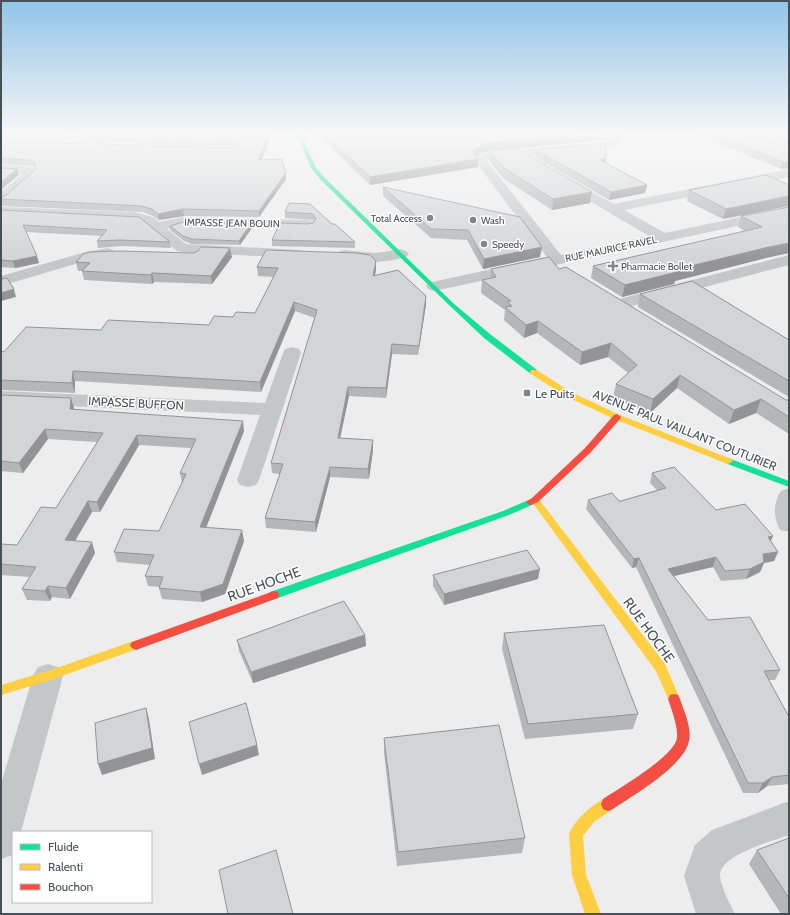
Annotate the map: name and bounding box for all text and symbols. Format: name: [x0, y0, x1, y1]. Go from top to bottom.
place label: Total Access: [371, 212, 422, 225]
marker: Total Access: [425, 213, 435, 223]
place label: Wash: [481, 214, 504, 227]
marker: Wash: [468, 215, 478, 225]
street label: IMPASSE JEAN BOUIN: [184, 216, 280, 230]
street label: RUE MAURICE RAVEL: [564, 233, 658, 265]
place label: Speedy: [492, 238, 524, 251]
marker: Speedy: [479, 239, 489, 249]
place label: Pharmacie Bollet: [621, 260, 693, 273]
marker: Pharmacie Bollet: [608, 261, 618, 271]
place label: Le Puits: [535, 386, 574, 401]
street label: AVENUE PAUL VAILLANT COUTURIER: [591, 386, 780, 474]
marker: Le Puits: [522, 388, 532, 398]
street label: IMPASSE BUFFON: [88, 393, 184, 413]
street label: RUE HOCHE: [225, 562, 303, 606]
street label: RUE HOCHE: [619, 594, 679, 666]
legend: [12, 831, 152, 903]
text: Fluide: [48, 839, 79, 854]
text: Ralenti: [48, 859, 83, 874]
text: Bouchon: [48, 879, 94, 894]

